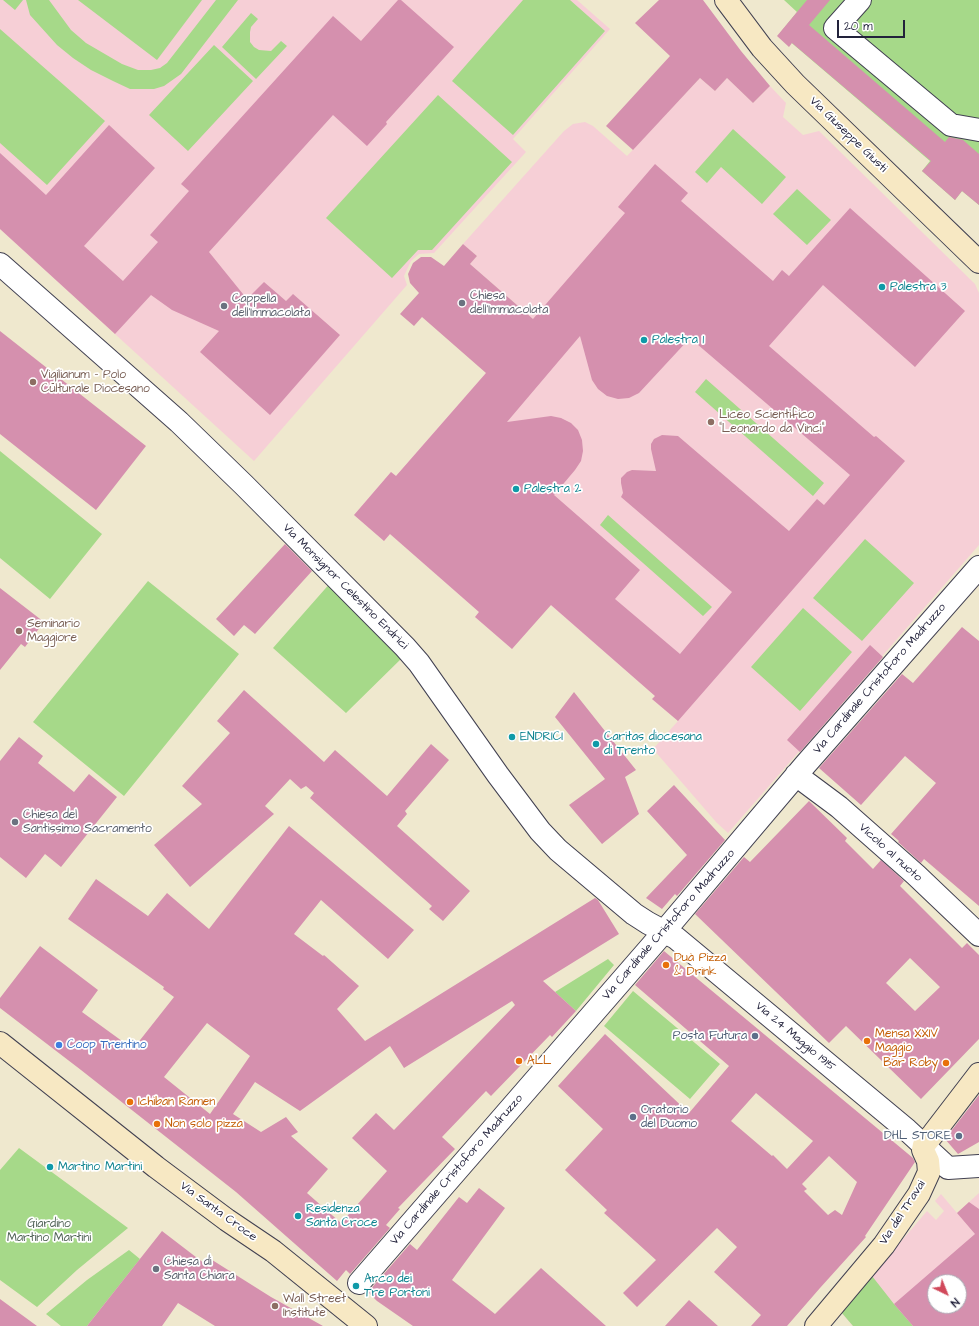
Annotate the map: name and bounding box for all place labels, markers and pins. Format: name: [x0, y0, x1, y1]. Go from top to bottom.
place label: Palestra 3: [890, 280, 947, 294]
marker: Palestra 3: [877, 282, 887, 292]
place label: Chiesa dell'Immacolata: [470, 289, 548, 317]
place label: Cappella dell'Immacolata: [232, 292, 310, 320]
marker: Chiesa dell'Immacolata: [457, 298, 467, 308]
marker: Cappella dell'Immacolata: [219, 301, 229, 311]
place label: Palestra 1: [652, 333, 704, 347]
marker: Palestra 1: [639, 335, 649, 345]
place label: Vigilianum - Polo Culturale Diocesano: [41, 368, 150, 396]
marker: Vigilianum - Polo Culturale Diocesano: [28, 377, 38, 387]
place label: Liceo Scientifico "Leonardo da Vinci": [719, 408, 824, 436]
marker: Liceo Scientifico "Leonardo da Vinci": [706, 417, 716, 427]
place label: Palestra 2: [524, 482, 581, 496]
marker: Palestra 2: [511, 484, 521, 494]
place label: Seminario Maggiore: [27, 617, 80, 645]
marker: Seminario Maggiore: [14, 626, 24, 636]
place label: ENDRICI: [520, 730, 563, 744]
place label: Caritas diocesana di Trento: [604, 730, 702, 758]
marker: ENDRICI: [507, 732, 517, 742]
marker: Caritas diocesana di Trento: [591, 739, 601, 749]
place label: Chiesa del Santissimo Sacramento: [23, 808, 152, 836]
marker: Chiesa del Santissimo Sacramento: [10, 817, 20, 827]
place label: Duà Pizza & Drink: [674, 951, 726, 979]
marker: Duà Pizza & Drink: [661, 960, 671, 970]
place label: Mensa XXIV Maggio: [875, 1027, 938, 1055]
place label: Posta Futura: [673, 1029, 747, 1043]
marker: Posta Futura: [750, 1031, 760, 1041]
marker: Mensa XXIV Maggio: [862, 1036, 872, 1046]
place label: Coop Trentino: [67, 1038, 146, 1052]
marker: Coop Trentino: [54, 1040, 64, 1050]
place label: ALL: [527, 1054, 551, 1068]
marker: ALL: [514, 1056, 524, 1066]
place label: Bar Roby: [883, 1056, 938, 1070]
marker: Bar Roby: [941, 1058, 951, 1068]
place label: Ichiban Ramen: [138, 1095, 215, 1109]
marker: Ichiban Ramen: [125, 1097, 135, 1107]
place label: Oratorio del Duomo: [641, 1103, 697, 1131]
marker: Oratorio del Duomo: [628, 1112, 638, 1122]
place label: Non solo pizza: [165, 1117, 243, 1131]
marker: Non solo pizza: [152, 1119, 162, 1129]
place label: DHL STORE: [884, 1129, 951, 1143]
marker: DHL STORE: [954, 1131, 964, 1141]
place label: Martino Martini: [58, 1160, 142, 1174]
marker: Martino Martini: [45, 1162, 55, 1172]
place label: Residenza Santa Croce: [306, 1202, 378, 1230]
marker: Residenza Santa Croce: [293, 1211, 303, 1221]
place label: Chiesa di Santa Chiara: [164, 1255, 235, 1283]
marker: Chiesa di Santa Chiara: [151, 1264, 161, 1274]
place label: Arco dei Tre Portoni: [364, 1272, 430, 1300]
marker: Arco dei Tre Portoni: [351, 1281, 361, 1291]
place label: Wall Street Institute: [283, 1292, 346, 1320]
marker: Wall Street Institute: [270, 1301, 280, 1311]

